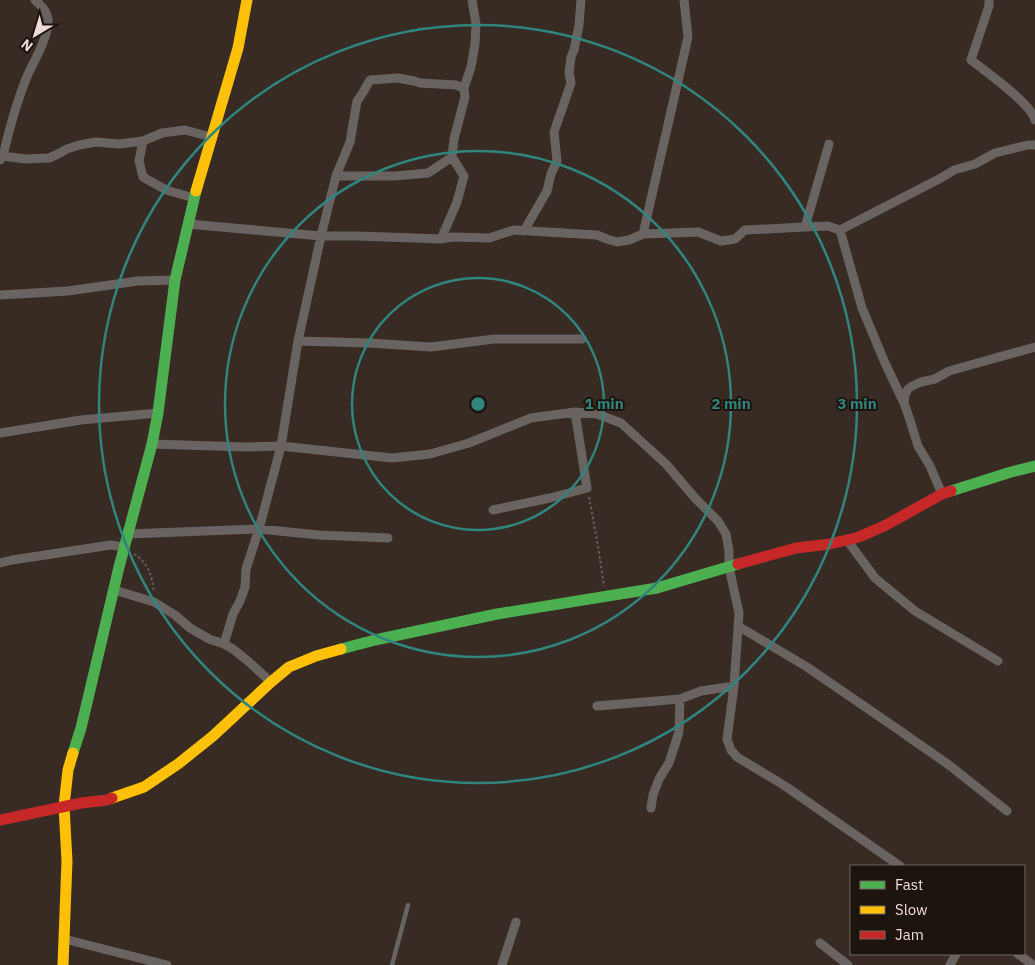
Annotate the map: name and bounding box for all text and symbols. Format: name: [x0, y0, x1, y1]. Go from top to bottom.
north arrow: [10, 10, 60, 60]
text: N: [17, 35, 37, 55]
text: 1 min: [584, 394, 624, 413]
text: 2 min: [711, 394, 751, 413]
text: 3 min: [837, 394, 877, 413]
centre of rings: [469, 395, 487, 413]
legend: [850, 865, 1025, 955]
text: Fast: [895, 875, 923, 894]
text: Slow: [895, 900, 928, 919]
text: Jam: [895, 925, 924, 944]

